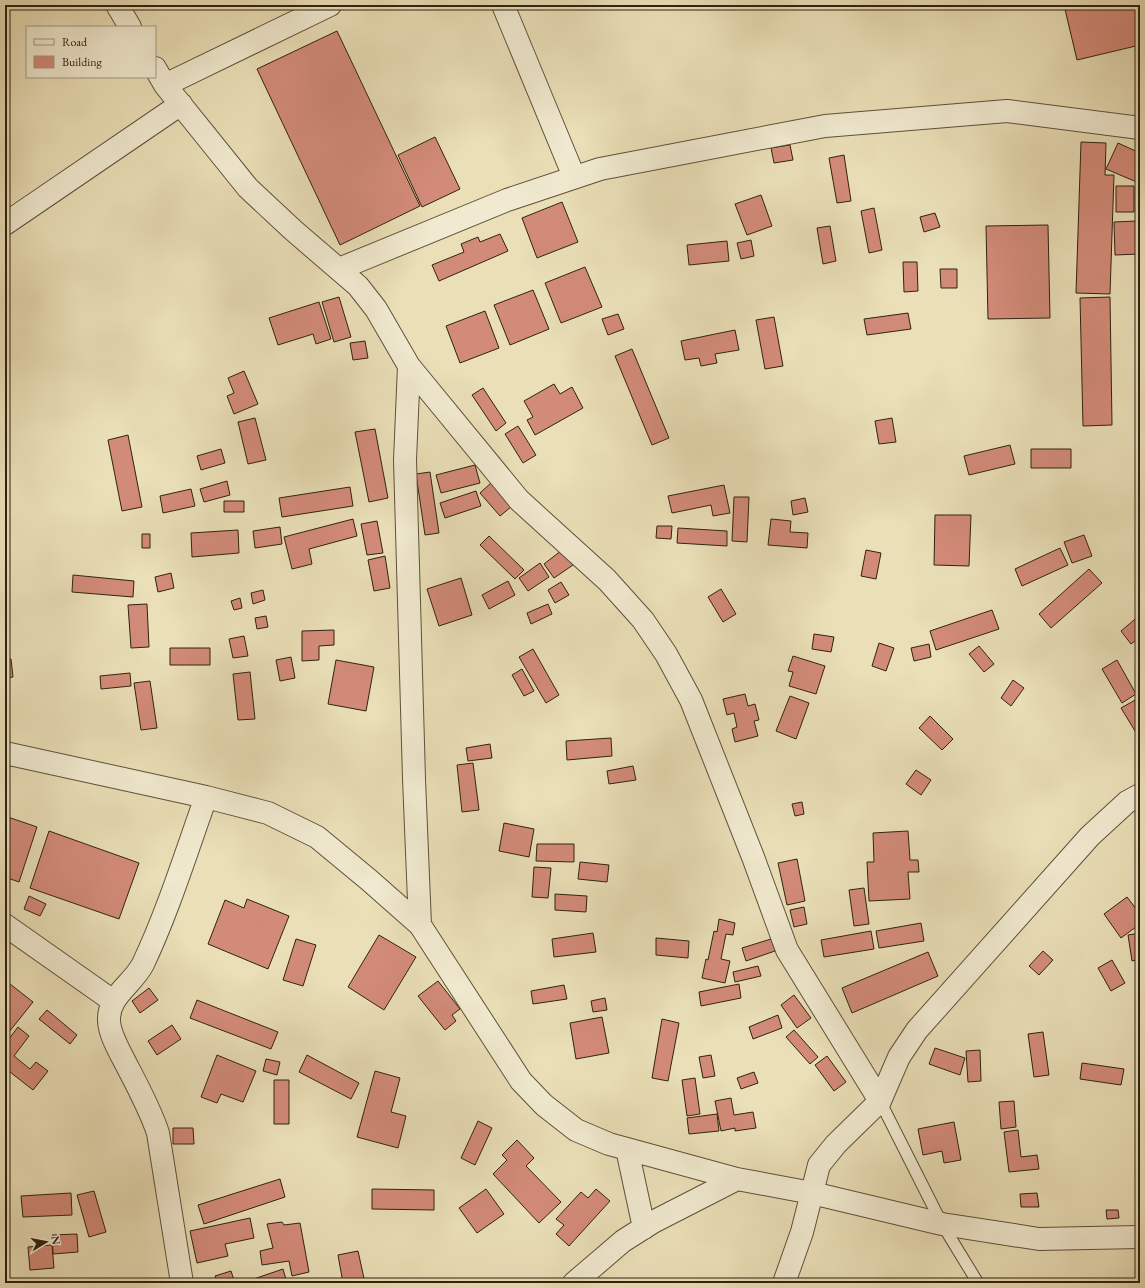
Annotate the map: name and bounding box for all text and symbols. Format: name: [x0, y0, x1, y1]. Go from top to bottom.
legend: [26, 26, 156, 78]
text: Road: [62, 34, 88, 50]
text: Building: [62, 54, 103, 70]
north arrow: [26, 1222, 66, 1262]
text: N: [48, 1235, 64, 1246]

